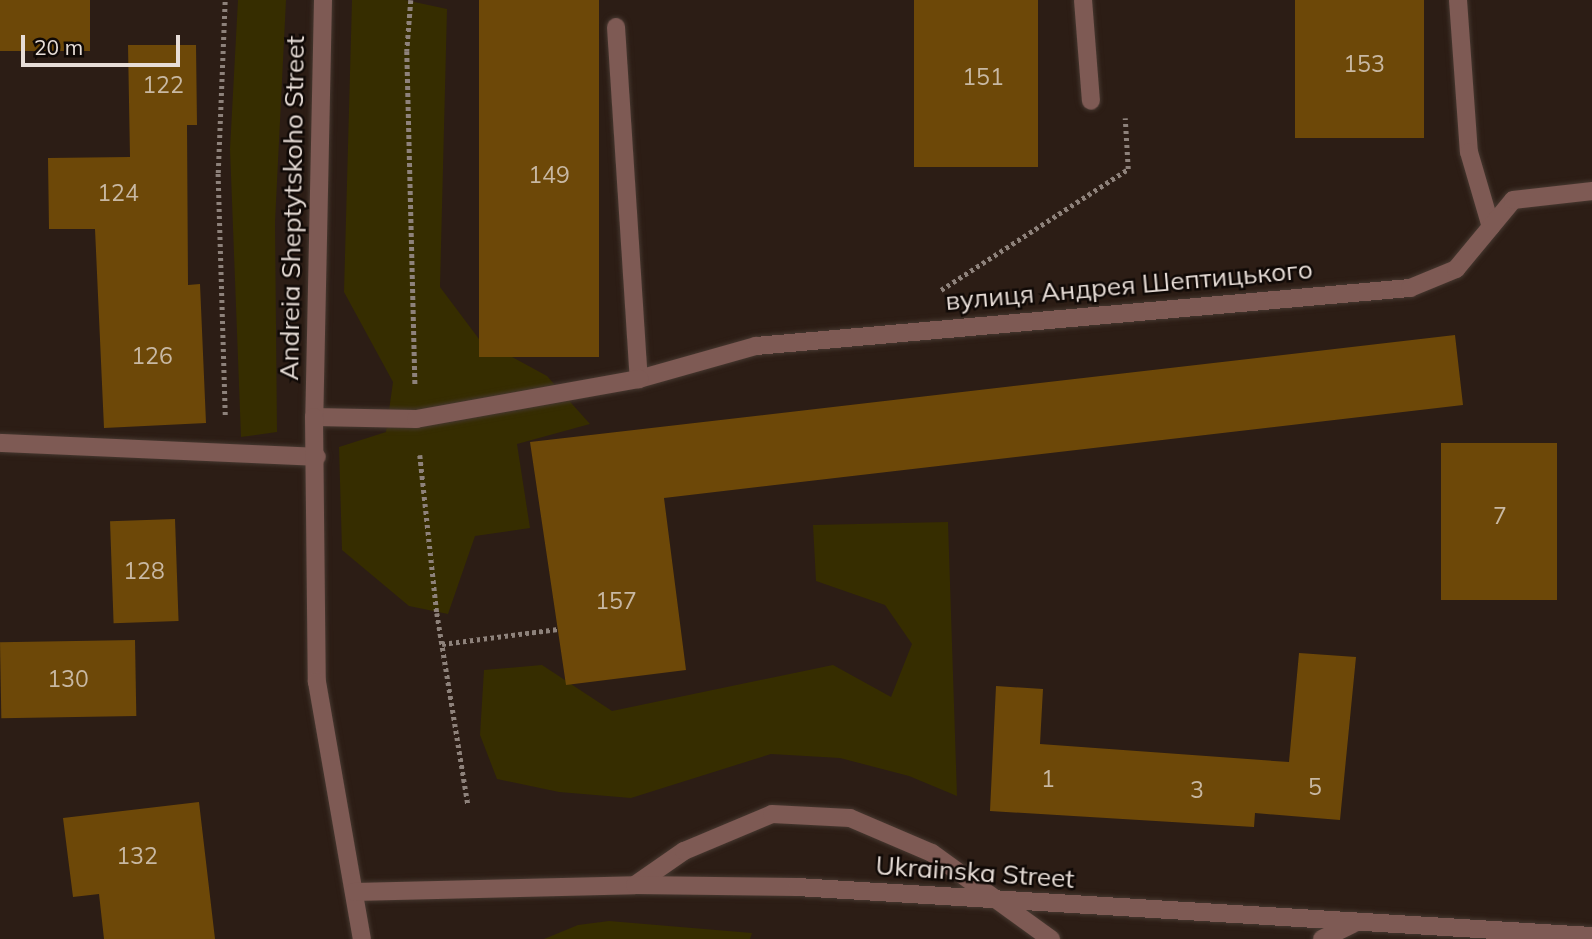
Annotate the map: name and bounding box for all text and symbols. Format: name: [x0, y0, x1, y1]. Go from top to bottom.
scale bar: [24, 21, 184, 65]
text: 20 m: [34, 34, 83, 60]
street label: Andreia Sheptytskoho Street: [273, 35, 311, 381]
house number: 153: [1343, 50, 1385, 78]
house number: 151: [962, 63, 1004, 91]
house number: 122: [142, 71, 184, 99]
house number: 149: [528, 161, 570, 189]
house number: 124: [97, 179, 139, 207]
street label: вулиця Андрея Шептицького: [944, 253, 1314, 317]
house number: 126: [131, 342, 173, 370]
house number: 7: [1493, 502, 1507, 530]
house number: 128: [123, 557, 165, 585]
house number: 157: [595, 587, 637, 615]
house number: 130: [47, 665, 89, 693]
house number: 1: [1041, 765, 1055, 793]
house number: 5: [1308, 773, 1322, 801]
house number: 3: [1190, 776, 1204, 804]
house number: 132: [116, 842, 158, 870]
street label: Ukrainska Street: [875, 849, 1075, 895]

